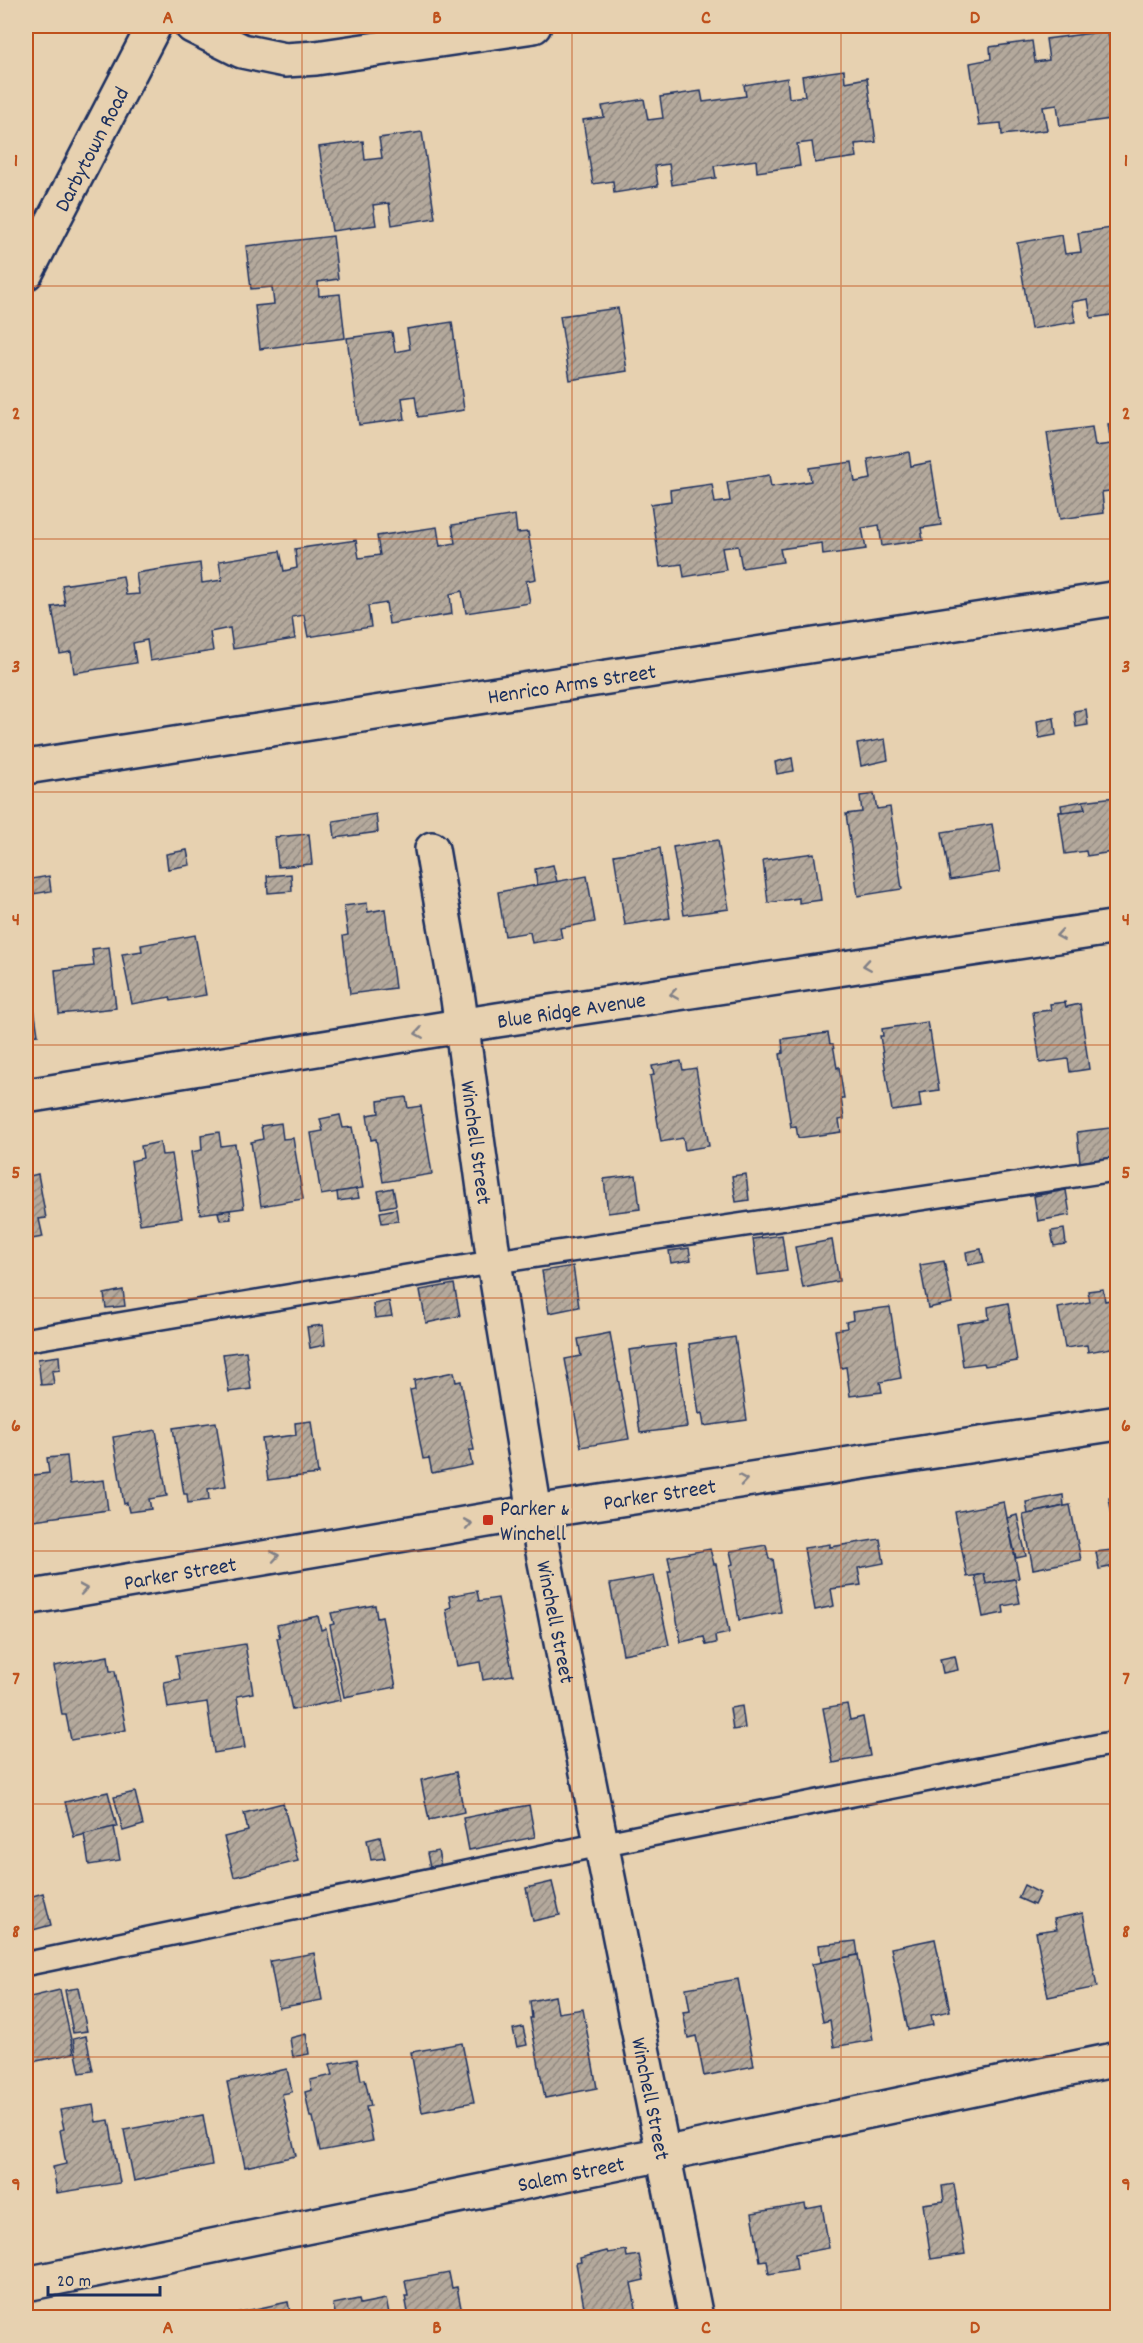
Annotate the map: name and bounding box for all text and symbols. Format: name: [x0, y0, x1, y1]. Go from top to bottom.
text: A: [163, 5, 174, 33]
text: B: [432, 5, 442, 33]
text: C: [701, 5, 711, 33]
text: D: [970, 5, 981, 33]
street label: Darbytown Road: [48, 82, 139, 218]
text: 1: [14, 148, 18, 176]
text: 1: [1124, 148, 1128, 176]
text: 2: [12, 401, 20, 429]
text: 2: [1122, 401, 1130, 429]
text: 3: [12, 654, 20, 682]
text: 3: [1122, 654, 1130, 682]
street label: Henrico Arms Street: [486, 658, 658, 714]
text: 4: [12, 907, 20, 935]
text: 4: [1122, 907, 1130, 935]
one-way arrow: [1055, 929, 1064, 941]
one-way arrow: [862, 958, 871, 970]
street label: Blue Ridge Avenue: [495, 986, 648, 1039]
one-way arrow: [669, 987, 679, 999]
one-way arrow: [414, 1026, 424, 1038]
street label: Winchell Street: [450, 1079, 498, 1207]
text: 5: [11, 1160, 21, 1188]
text: 5: [1121, 1160, 1131, 1188]
text: 6: [11, 1413, 21, 1441]
text: 6: [1121, 1413, 1131, 1441]
street label: Parker Street: [601, 1473, 719, 1520]
one-way arrow: [738, 1474, 748, 1487]
place label: Parker & Winchell: [500, 1495, 570, 1551]
marker: Parker & Winchell: [481, 1513, 495, 1527]
one-way arrow: [462, 1518, 472, 1531]
street label: Parker Street: [122, 1551, 239, 1600]
one-way arrow: [271, 1551, 280, 1563]
street label: Winchell Street: [526, 1558, 581, 1687]
one-way arrow: [79, 1583, 88, 1595]
text: 7: [12, 1666, 20, 1694]
text: 7: [1122, 1666, 1130, 1694]
text: 8: [12, 1919, 20, 1947]
text: 8: [1122, 1919, 1130, 1947]
street label: Winchell Street: [621, 2035, 676, 2163]
street label: Salem Street: [515, 2150, 628, 2202]
text: 9: [11, 2172, 21, 2200]
text: 9: [1121, 2172, 1131, 2200]
scale bar: [48, 2259, 160, 2297]
text: 20 m: [57, 2270, 91, 2295]
text: A: [163, 2315, 174, 2343]
text: B: [432, 2315, 442, 2343]
text: C: [701, 2315, 711, 2343]
text: D: [970, 2315, 981, 2343]

